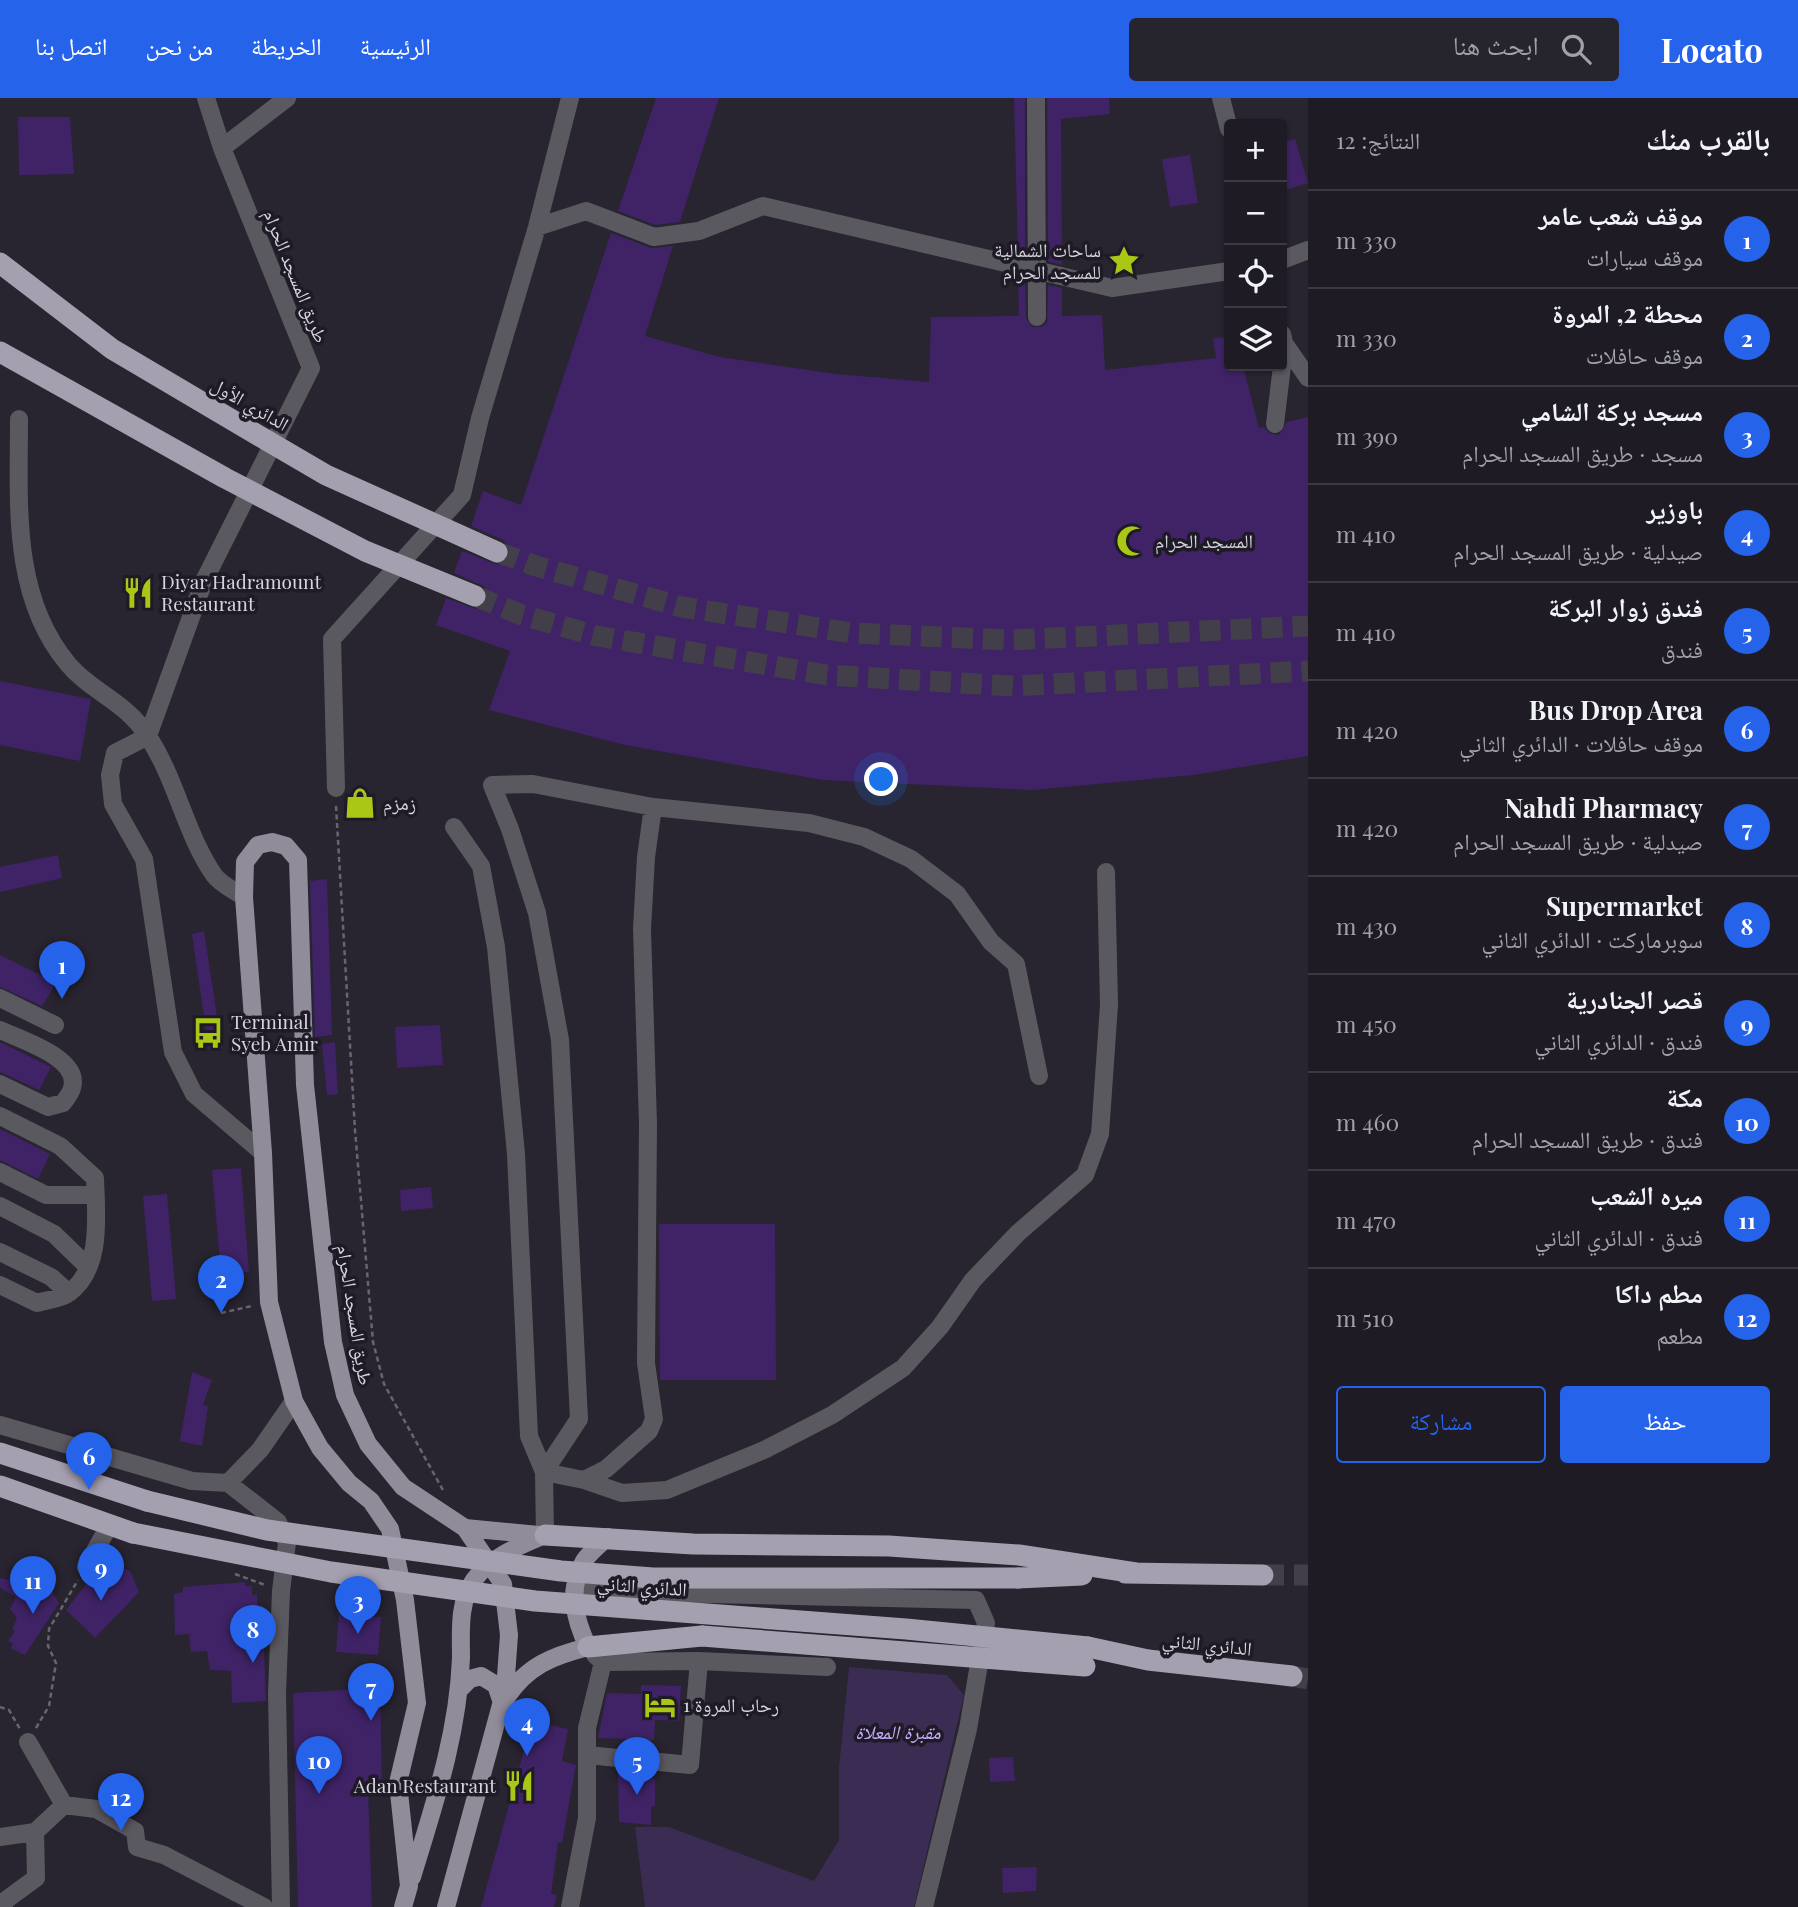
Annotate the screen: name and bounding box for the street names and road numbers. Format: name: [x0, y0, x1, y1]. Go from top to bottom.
street label: طريق المسجد الحرام: [256, 205, 336, 347]
street label: الدائري الأول: [205, 370, 294, 439]
street label: طريق المسجد الحرام: [330, 1243, 380, 1387]
street label: الدائري الثاني: [596, 1569, 688, 1605]
street label: الدائري الثاني: [1161, 1625, 1253, 1664]

